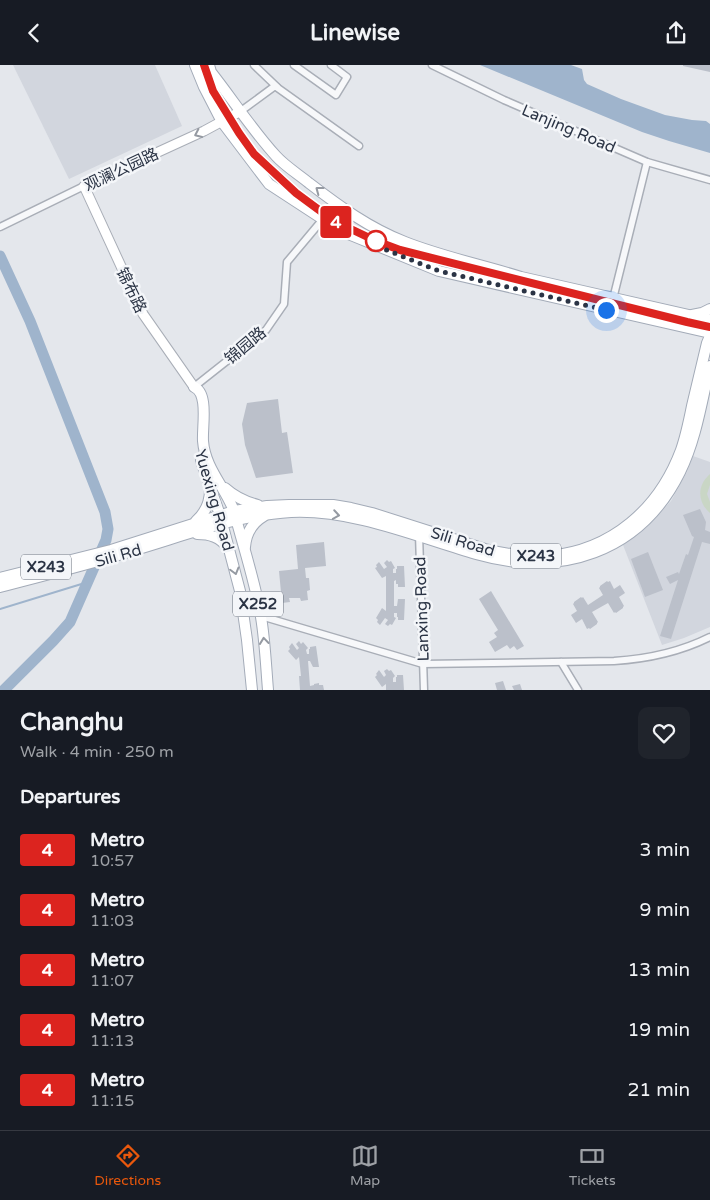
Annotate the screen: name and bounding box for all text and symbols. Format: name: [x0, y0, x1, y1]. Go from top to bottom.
icon: back: [20, 19, 48, 47]
icon: share: [662, 19, 690, 47]
text: Linewise: [310, 20, 400, 46]
street label: Lanjing Road: [519, 100, 619, 158]
one-way arrow: [194, 127, 203, 138]
street label: 观澜公园路: [81, 144, 162, 196]
one-way arrow: [316, 188, 325, 196]
line badge: 4: [320, 206, 352, 238]
text: 4: [330, 211, 342, 233]
unlabelled marker: [365, 230, 387, 252]
street label: 锦布路: [112, 264, 151, 316]
your location: [594, 298, 619, 323]
street label: 锦园路: [221, 323, 270, 369]
street label: Yuexing Road: [190, 447, 238, 553]
one-way arrow: [333, 509, 341, 520]
street label: Sili Road: [428, 523, 497, 561]
street label: Sili Rd: [93, 540, 144, 572]
road number: X243: [511, 543, 561, 569]
road number: X243: [21, 555, 71, 579]
street label: Lanxing Road: [410, 556, 434, 662]
one-way arrow: [229, 567, 240, 576]
road number: X252: [233, 591, 283, 617]
one-way arrow: [259, 637, 270, 645]
button: heart: [638, 707, 690, 759]
text: Changhu: [20, 708, 124, 737]
text: Walk · 4 min · 250 m: [20, 742, 174, 762]
text: Departures: [20, 786, 120, 808]
text: Metro: [90, 829, 145, 851]
text: 4: [42, 839, 53, 861]
text: 3 min: [639, 839, 690, 861]
text: 10:57: [90, 851, 134, 871]
text: Metro: [90, 889, 145, 911]
text: 4: [42, 899, 53, 921]
text: 9 min: [639, 899, 690, 921]
text: 11:03: [90, 911, 134, 931]
text: Metro: [90, 949, 145, 971]
text: 4: [42, 959, 53, 981]
text: 13 min: [627, 959, 690, 981]
text: 11:07: [90, 971, 134, 991]
text: Metro: [90, 1009, 145, 1031]
text: 4: [42, 1019, 53, 1041]
text: 19 min: [627, 1019, 690, 1041]
text: 11:13: [90, 1031, 134, 1051]
text: Metro: [90, 1069, 145, 1091]
text: 4: [42, 1079, 53, 1101]
text: 21 min: [627, 1079, 690, 1101]
text: 11:15: [90, 1091, 134, 1111]
tab: Directions: [94, 1142, 161, 1189]
tab: Map: [350, 1142, 380, 1189]
tab: Tickets: [569, 1142, 616, 1189]

